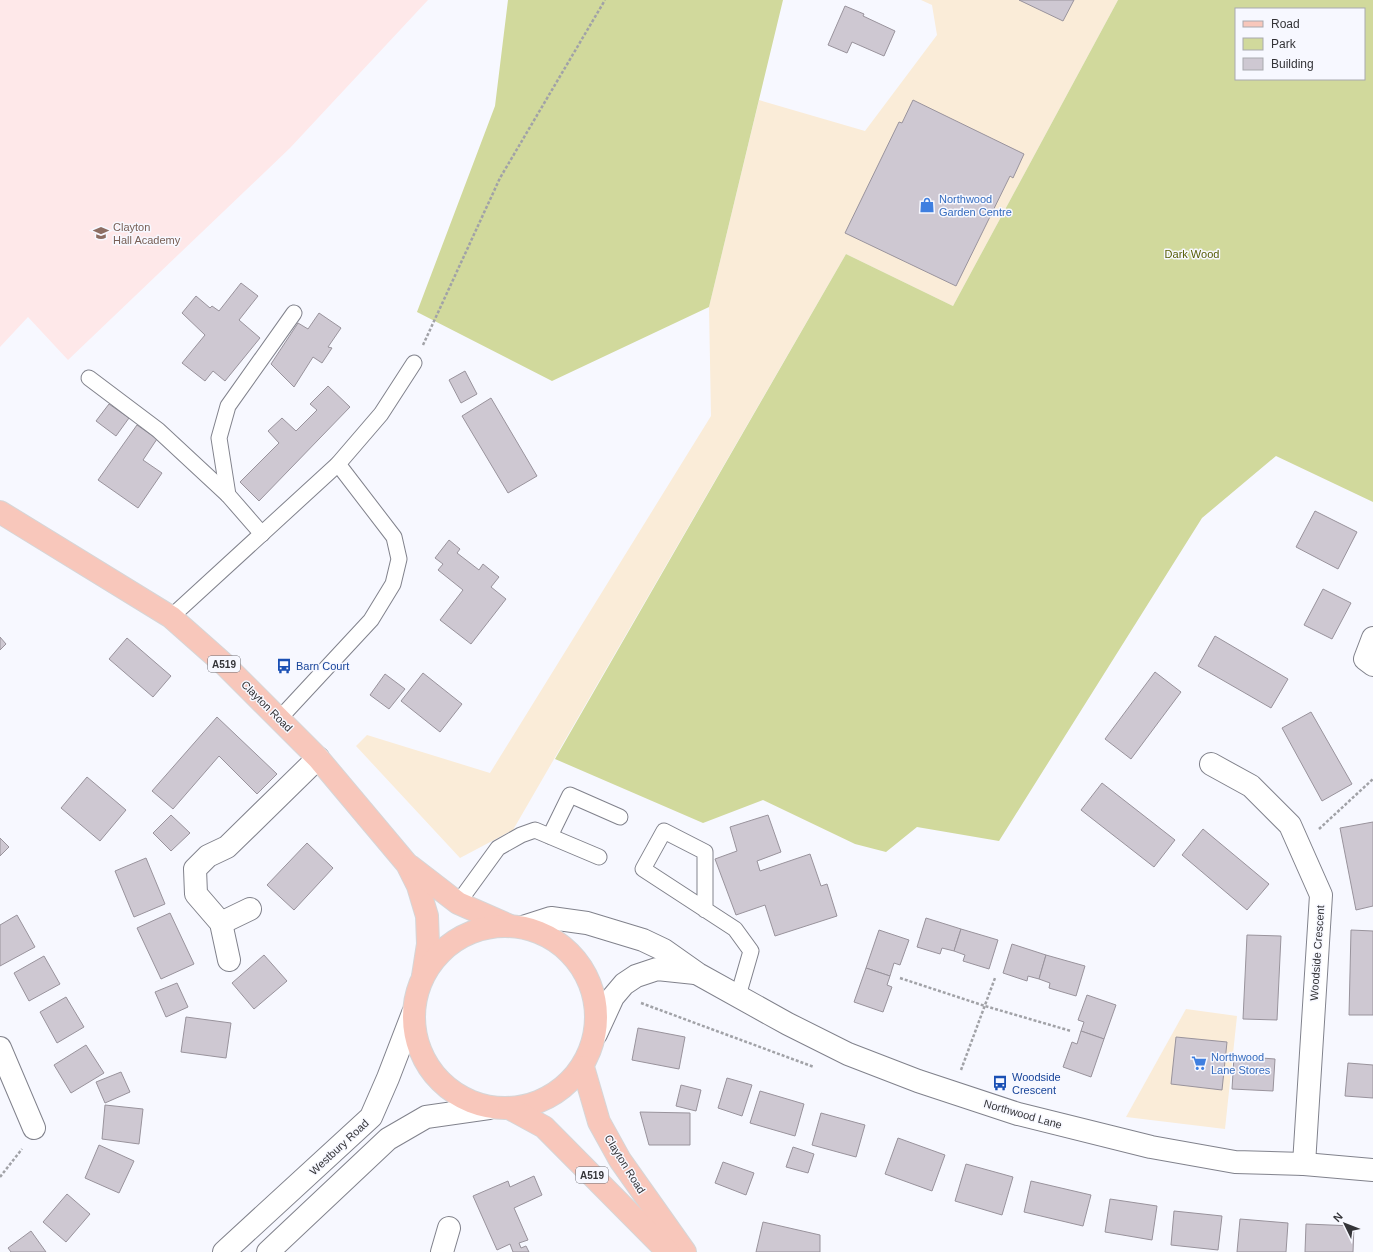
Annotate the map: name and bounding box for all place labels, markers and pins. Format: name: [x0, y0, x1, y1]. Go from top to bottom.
place label: Northwood Garden Centre: [939, 193, 1012, 218]
shop icon: Northwood Garden Centre: [918, 196, 936, 214]
place label: Clayton Hall Academy: [113, 221, 181, 246]
school or university icon: Clayton Hall Academy: [92, 224, 110, 242]
bus stop icon: Barn Court: [275, 657, 293, 675]
place label: Barn Court: [296, 660, 349, 672]
place label: Northwood Lane Stores: [1211, 1051, 1271, 1076]
supermarket icon: Northwood Lane Stores: [1190, 1054, 1208, 1072]
place label: Woodside Crescent: [1012, 1071, 1061, 1096]
bus stop icon: Woodside Crescent: [991, 1074, 1009, 1092]

